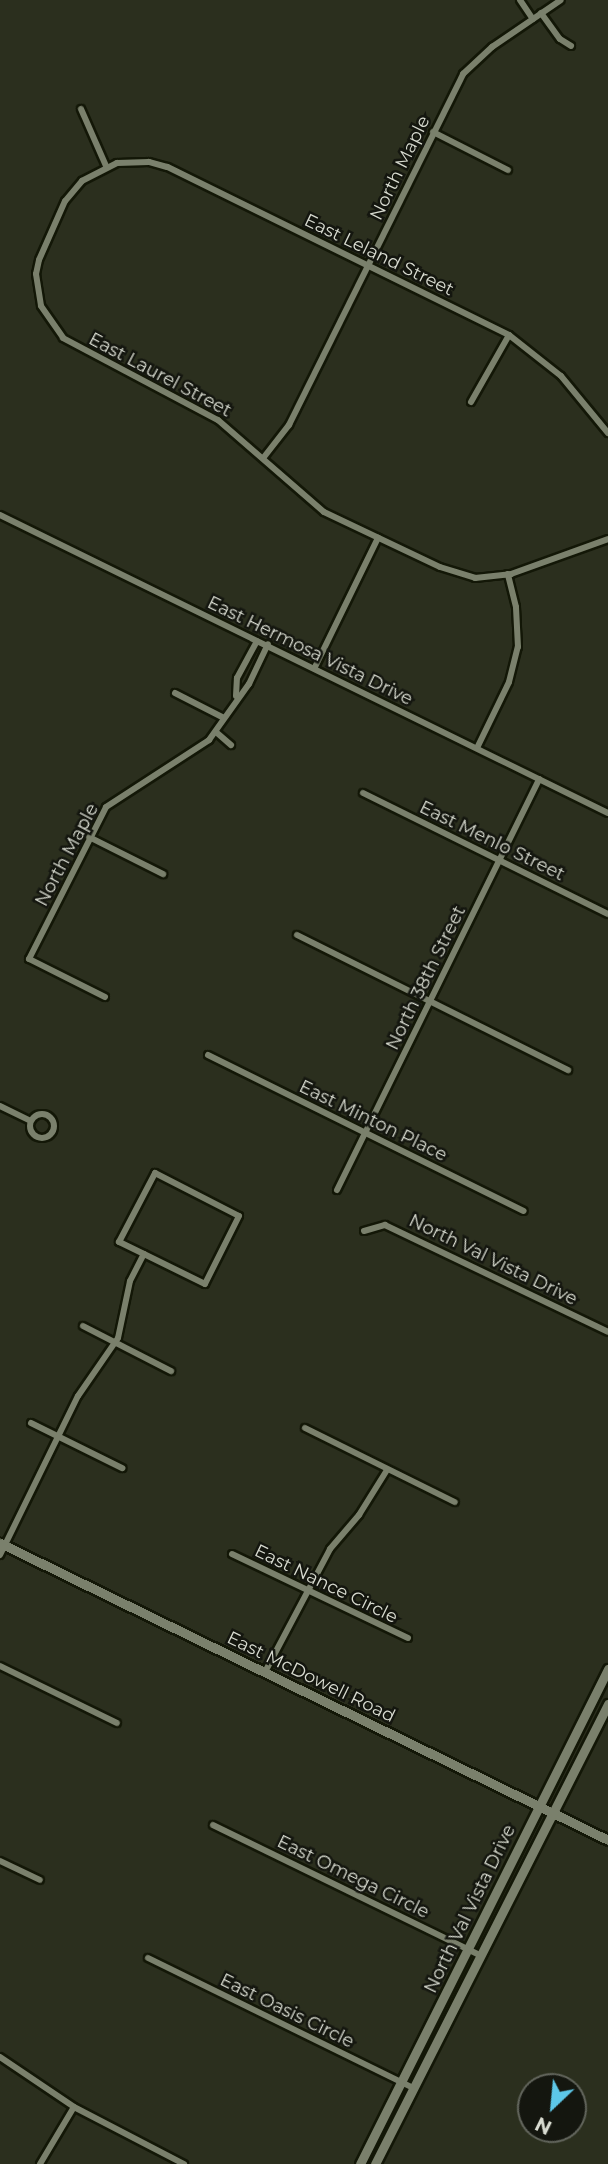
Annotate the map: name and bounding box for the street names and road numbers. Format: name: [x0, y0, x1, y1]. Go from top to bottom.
street label: North Maple: [365, 112, 435, 224]
street label: East Leland Street: [301, 209, 457, 301]
street label: East Laurel Street: [85, 328, 235, 422]
street label: East Hermosa Vista Drive: [204, 592, 416, 710]
street label: East Menlo Street: [416, 796, 568, 886]
street label: North Maple: [31, 800, 103, 910]
street label: North 38th Street: [382, 902, 470, 1054]
street label: East Minton Place: [296, 1076, 450, 1166]
street label: North Val Vista Drive: [405, 1210, 581, 1310]
street label: East Nance Circle: [251, 1540, 401, 1628]
street label: East McDowell Road: [223, 1627, 399, 1727]
street label: North Val Vista Drive: [420, 1821, 520, 1997]
street label: East Omega Circle: [273, 1831, 433, 1923]
street label: East Oasis Circle: [216, 1969, 358, 2053]

